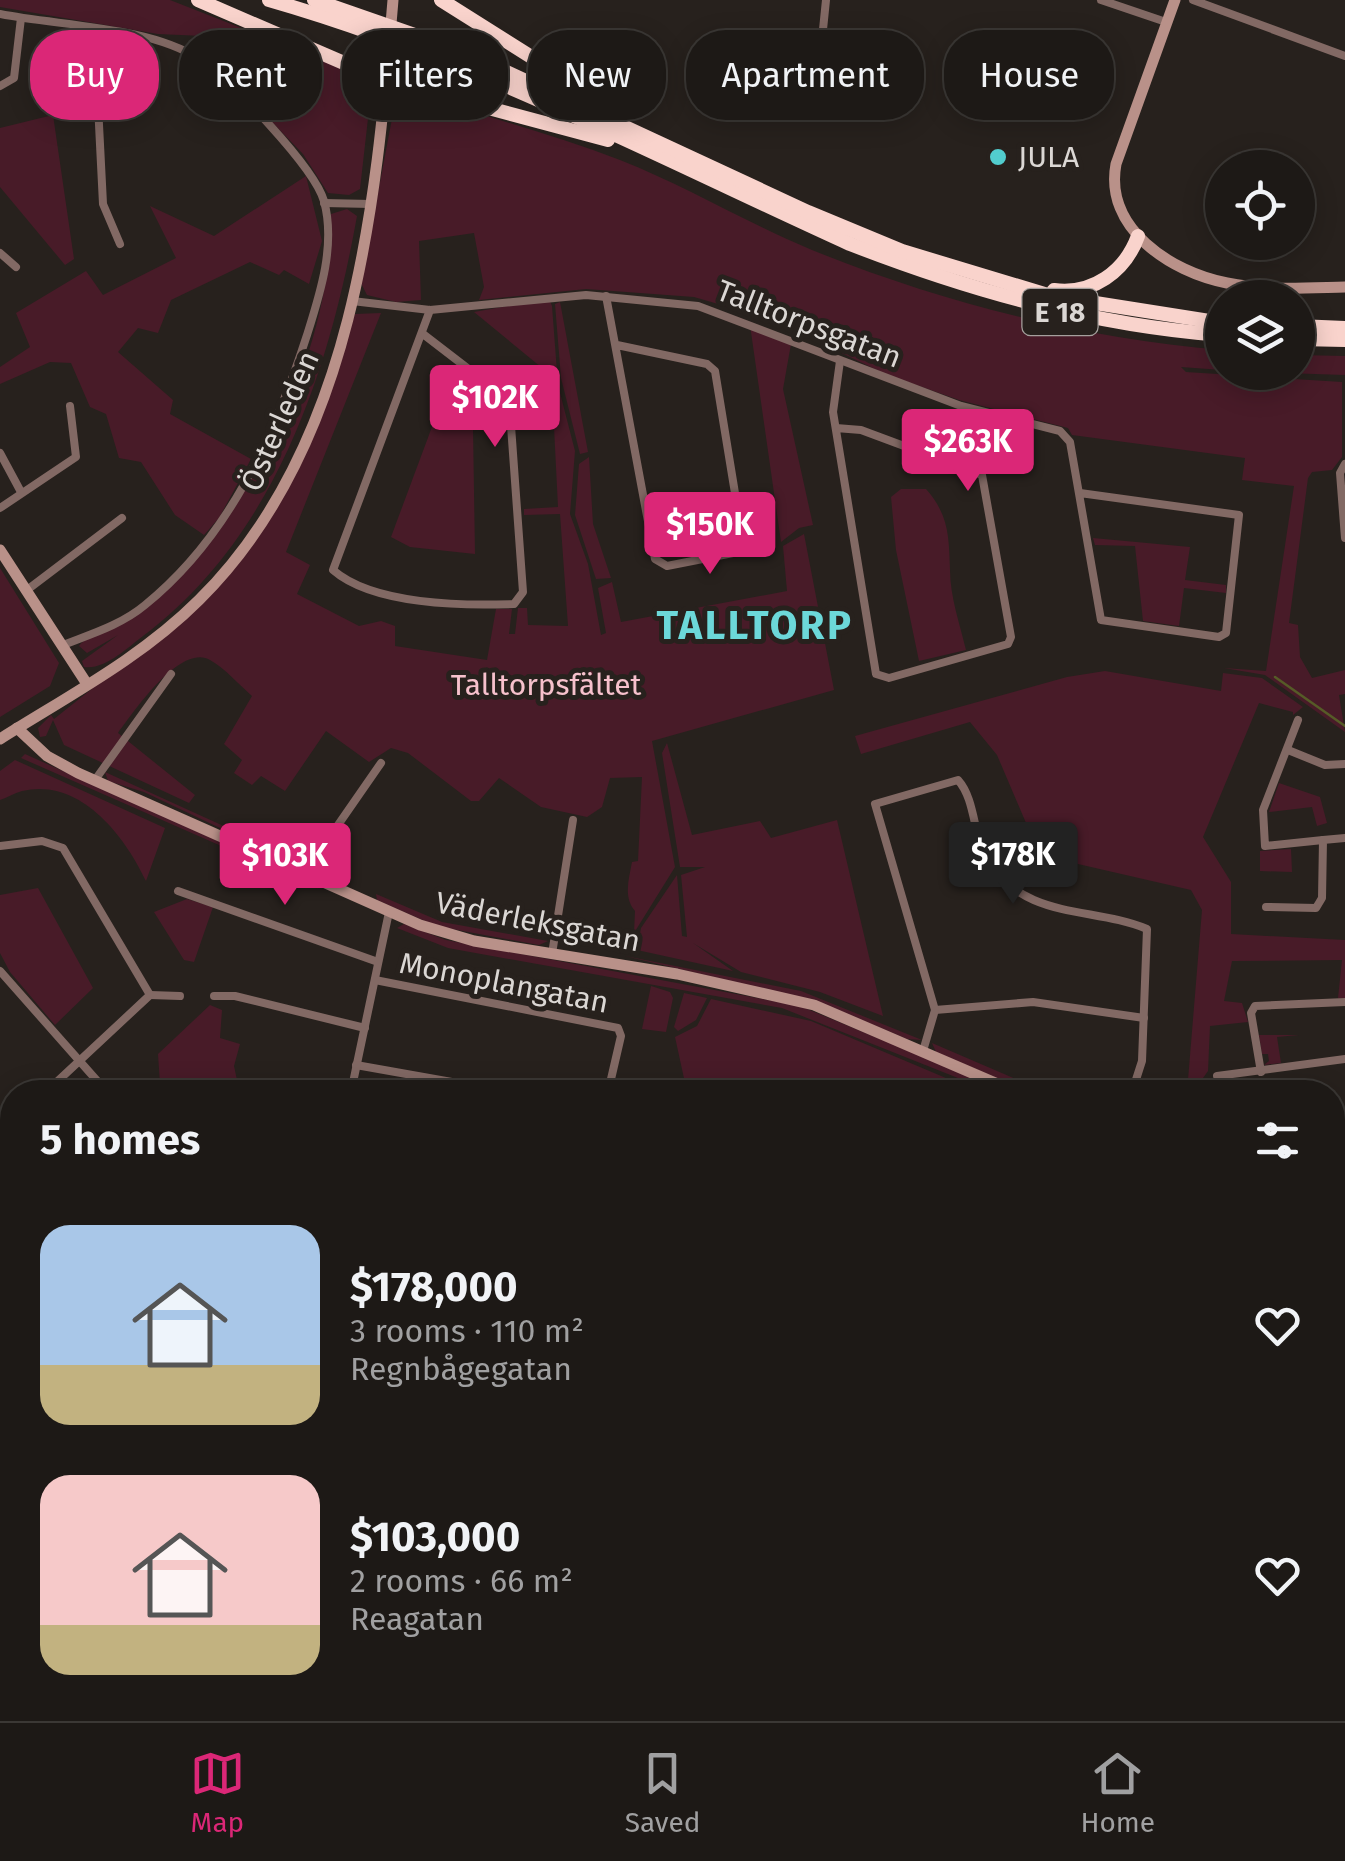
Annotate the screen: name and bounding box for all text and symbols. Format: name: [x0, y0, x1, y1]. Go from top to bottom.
chip: Buy: [30, 30, 159, 120]
chip: Rent: [179, 30, 322, 120]
chip: Filters: [342, 30, 508, 120]
chip: New: [528, 30, 666, 120]
chip: Apartment: [686, 30, 924, 120]
chip: House: [944, 30, 1114, 120]
place label: JULA: [1018, 139, 1080, 175]
marker: JULA: [987, 146, 1009, 168]
map controls: [1205, 150, 1315, 390]
button: locate: [1205, 150, 1315, 260]
street label: Talltorpsgatan: [712, 272, 906, 376]
button: layers: [1205, 280, 1315, 390]
road number: E 18: [1022, 289, 1098, 335]
street label: Österleden: [233, 345, 327, 497]
pin: $102K: [425, 365, 565, 450]
text: $102K: [452, 378, 538, 416]
pin: $263K: [898, 409, 1038, 494]
text: $263K: [924, 422, 1012, 460]
pin: $150K: [640, 492, 780, 577]
text: $150K: [666, 505, 754, 543]
district label: TALLTORP: [657, 602, 854, 650]
park label: Talltorpsfältet: [451, 667, 642, 703]
pin: $178K: [943, 822, 1083, 907]
pin: $103K: [215, 823, 355, 908]
text: $178K: [971, 835, 1055, 873]
text: $103K: [242, 836, 328, 874]
street label: Väderleksgatan: [433, 885, 643, 959]
street label: Monoplangatan: [396, 945, 612, 1021]
icon: filters: [1250, 1113, 1305, 1168]
text: 5 homes: [40, 1115, 200, 1165]
text: $178,000: [350, 1262, 518, 1312]
icon: home: [120, 1265, 240, 1385]
icon: heart: [1250, 1298, 1305, 1353]
text: 3 rooms · 110 m²: [350, 1312, 584, 1350]
text: Regnbågegatan: [350, 1350, 572, 1388]
text: $103,000: [350, 1512, 520, 1562]
icon: home: [120, 1515, 240, 1635]
icon: heart: [1250, 1548, 1305, 1603]
text: 2 rooms · 66 m²: [350, 1562, 573, 1600]
text: Reagatan: [350, 1600, 484, 1638]
tab: Map: [190, 1746, 245, 1839]
tab: Saved: [625, 1746, 701, 1839]
tab: Home: [1080, 1746, 1155, 1839]

